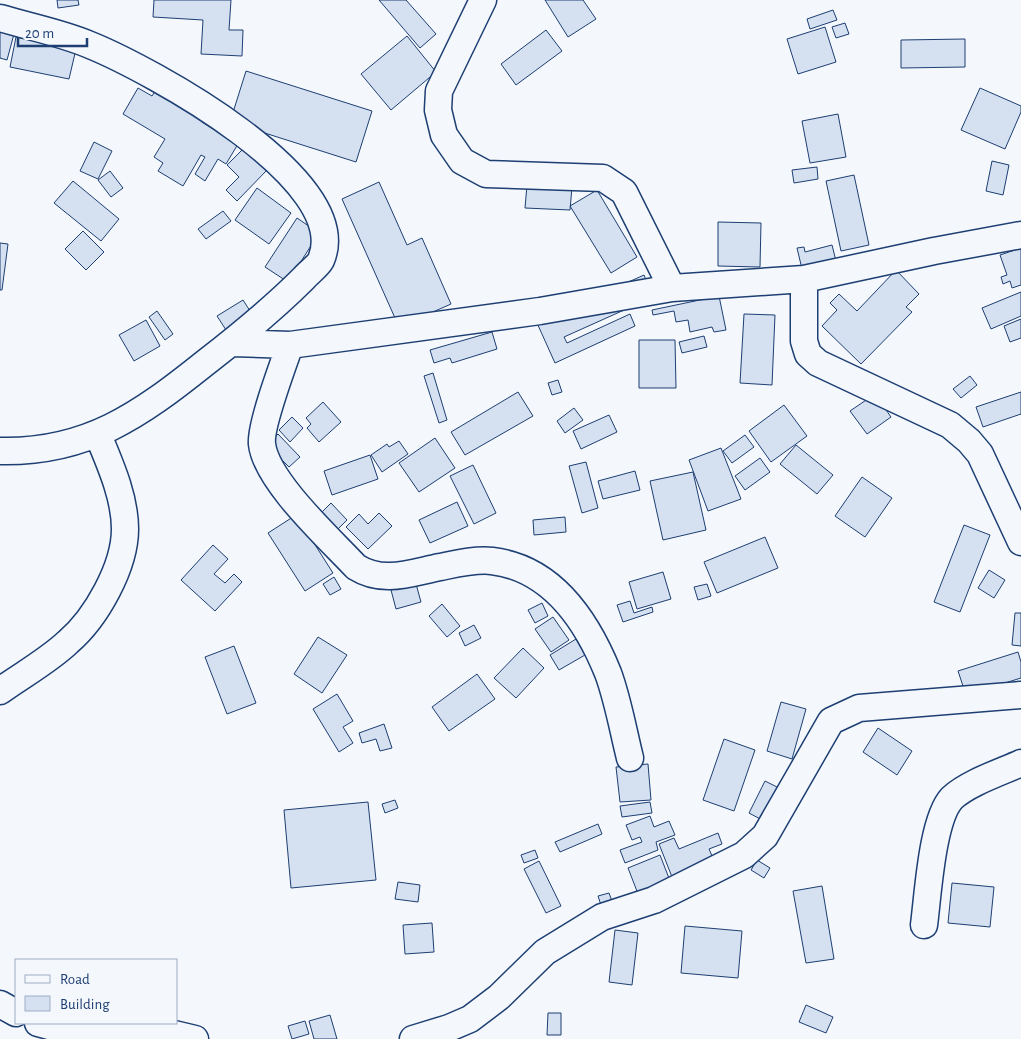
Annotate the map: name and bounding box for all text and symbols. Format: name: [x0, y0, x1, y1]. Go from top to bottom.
scale bar: [18, 15, 86, 47]
text: 20 m: [25, 26, 54, 41]
legend: [15, 959, 178, 1024]
text: Road: [60, 972, 90, 987]
text: Building: [60, 997, 110, 1012]

